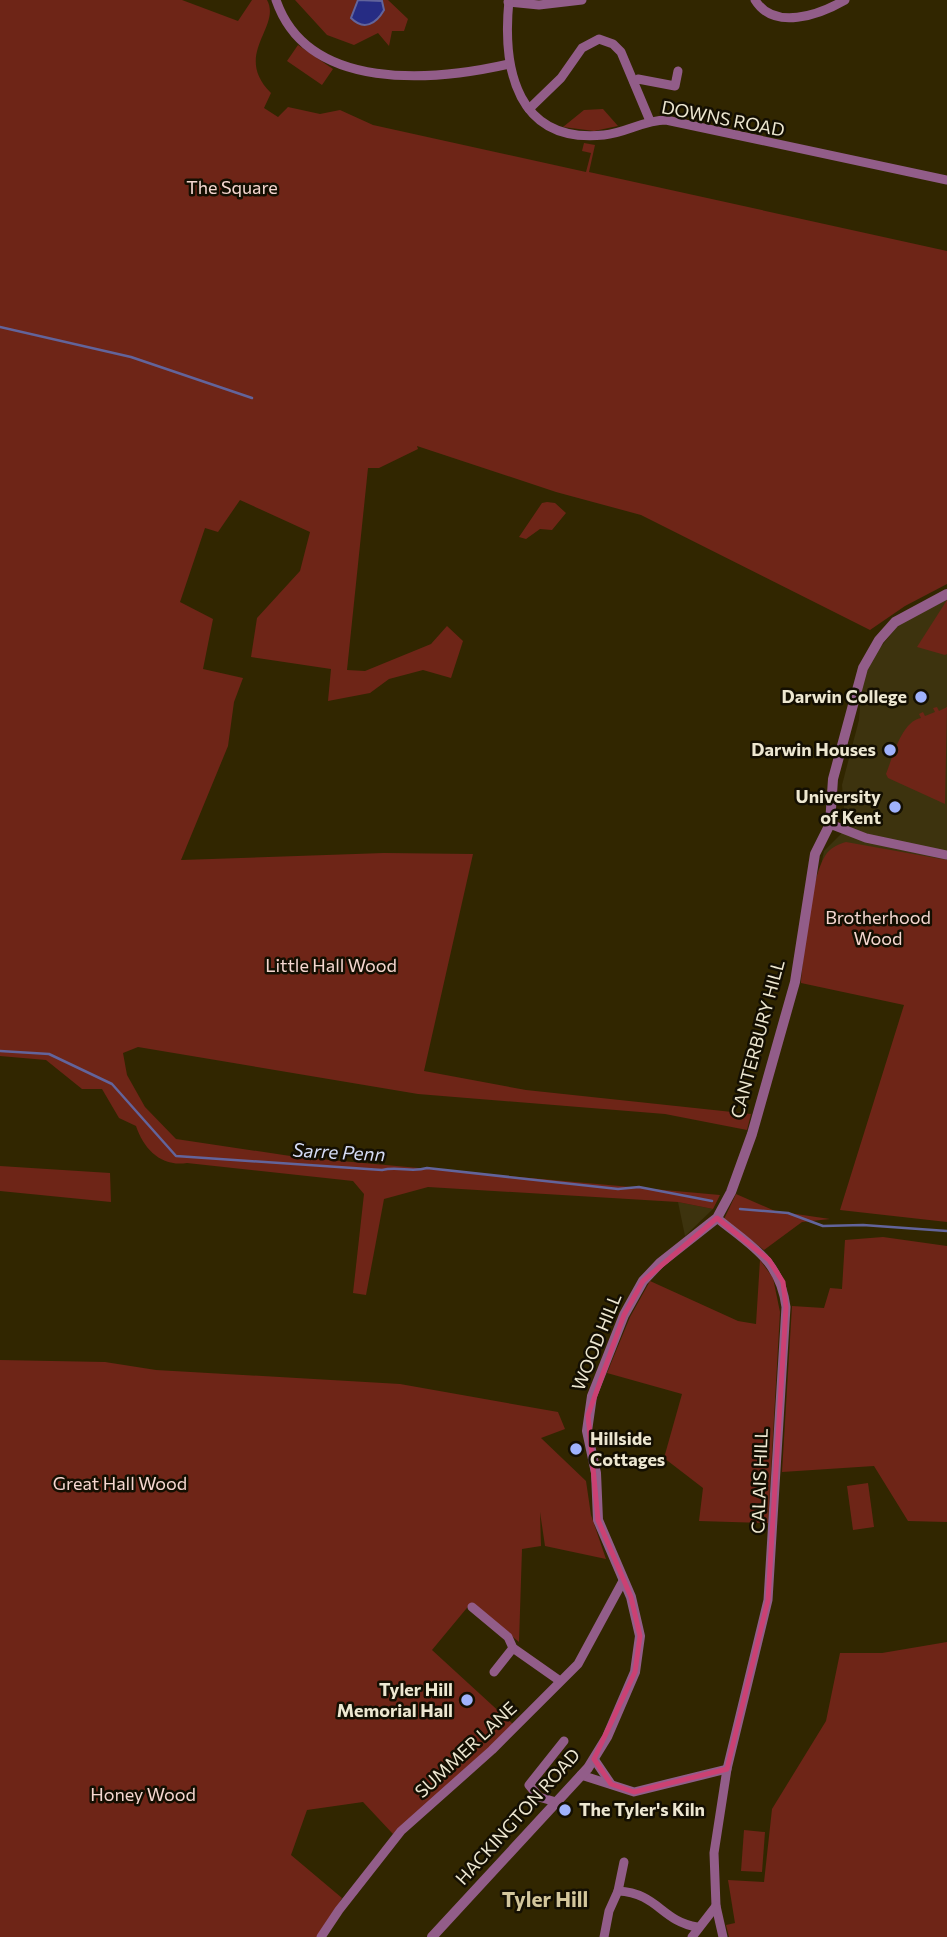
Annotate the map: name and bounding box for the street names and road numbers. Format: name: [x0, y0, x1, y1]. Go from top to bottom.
street label: DOWNS ROAD: [660, 95, 787, 141]
street label: CANTERBURY HILL: [725, 957, 789, 1120]
street label: WOOD HILL: [567, 1290, 626, 1394]
street label: CALAIS HILL: [746, 1428, 772, 1534]
street label: SUMMER LANE: [410, 1696, 521, 1802]
street label: HACKINGTON ROAD: [450, 1744, 584, 1889]

